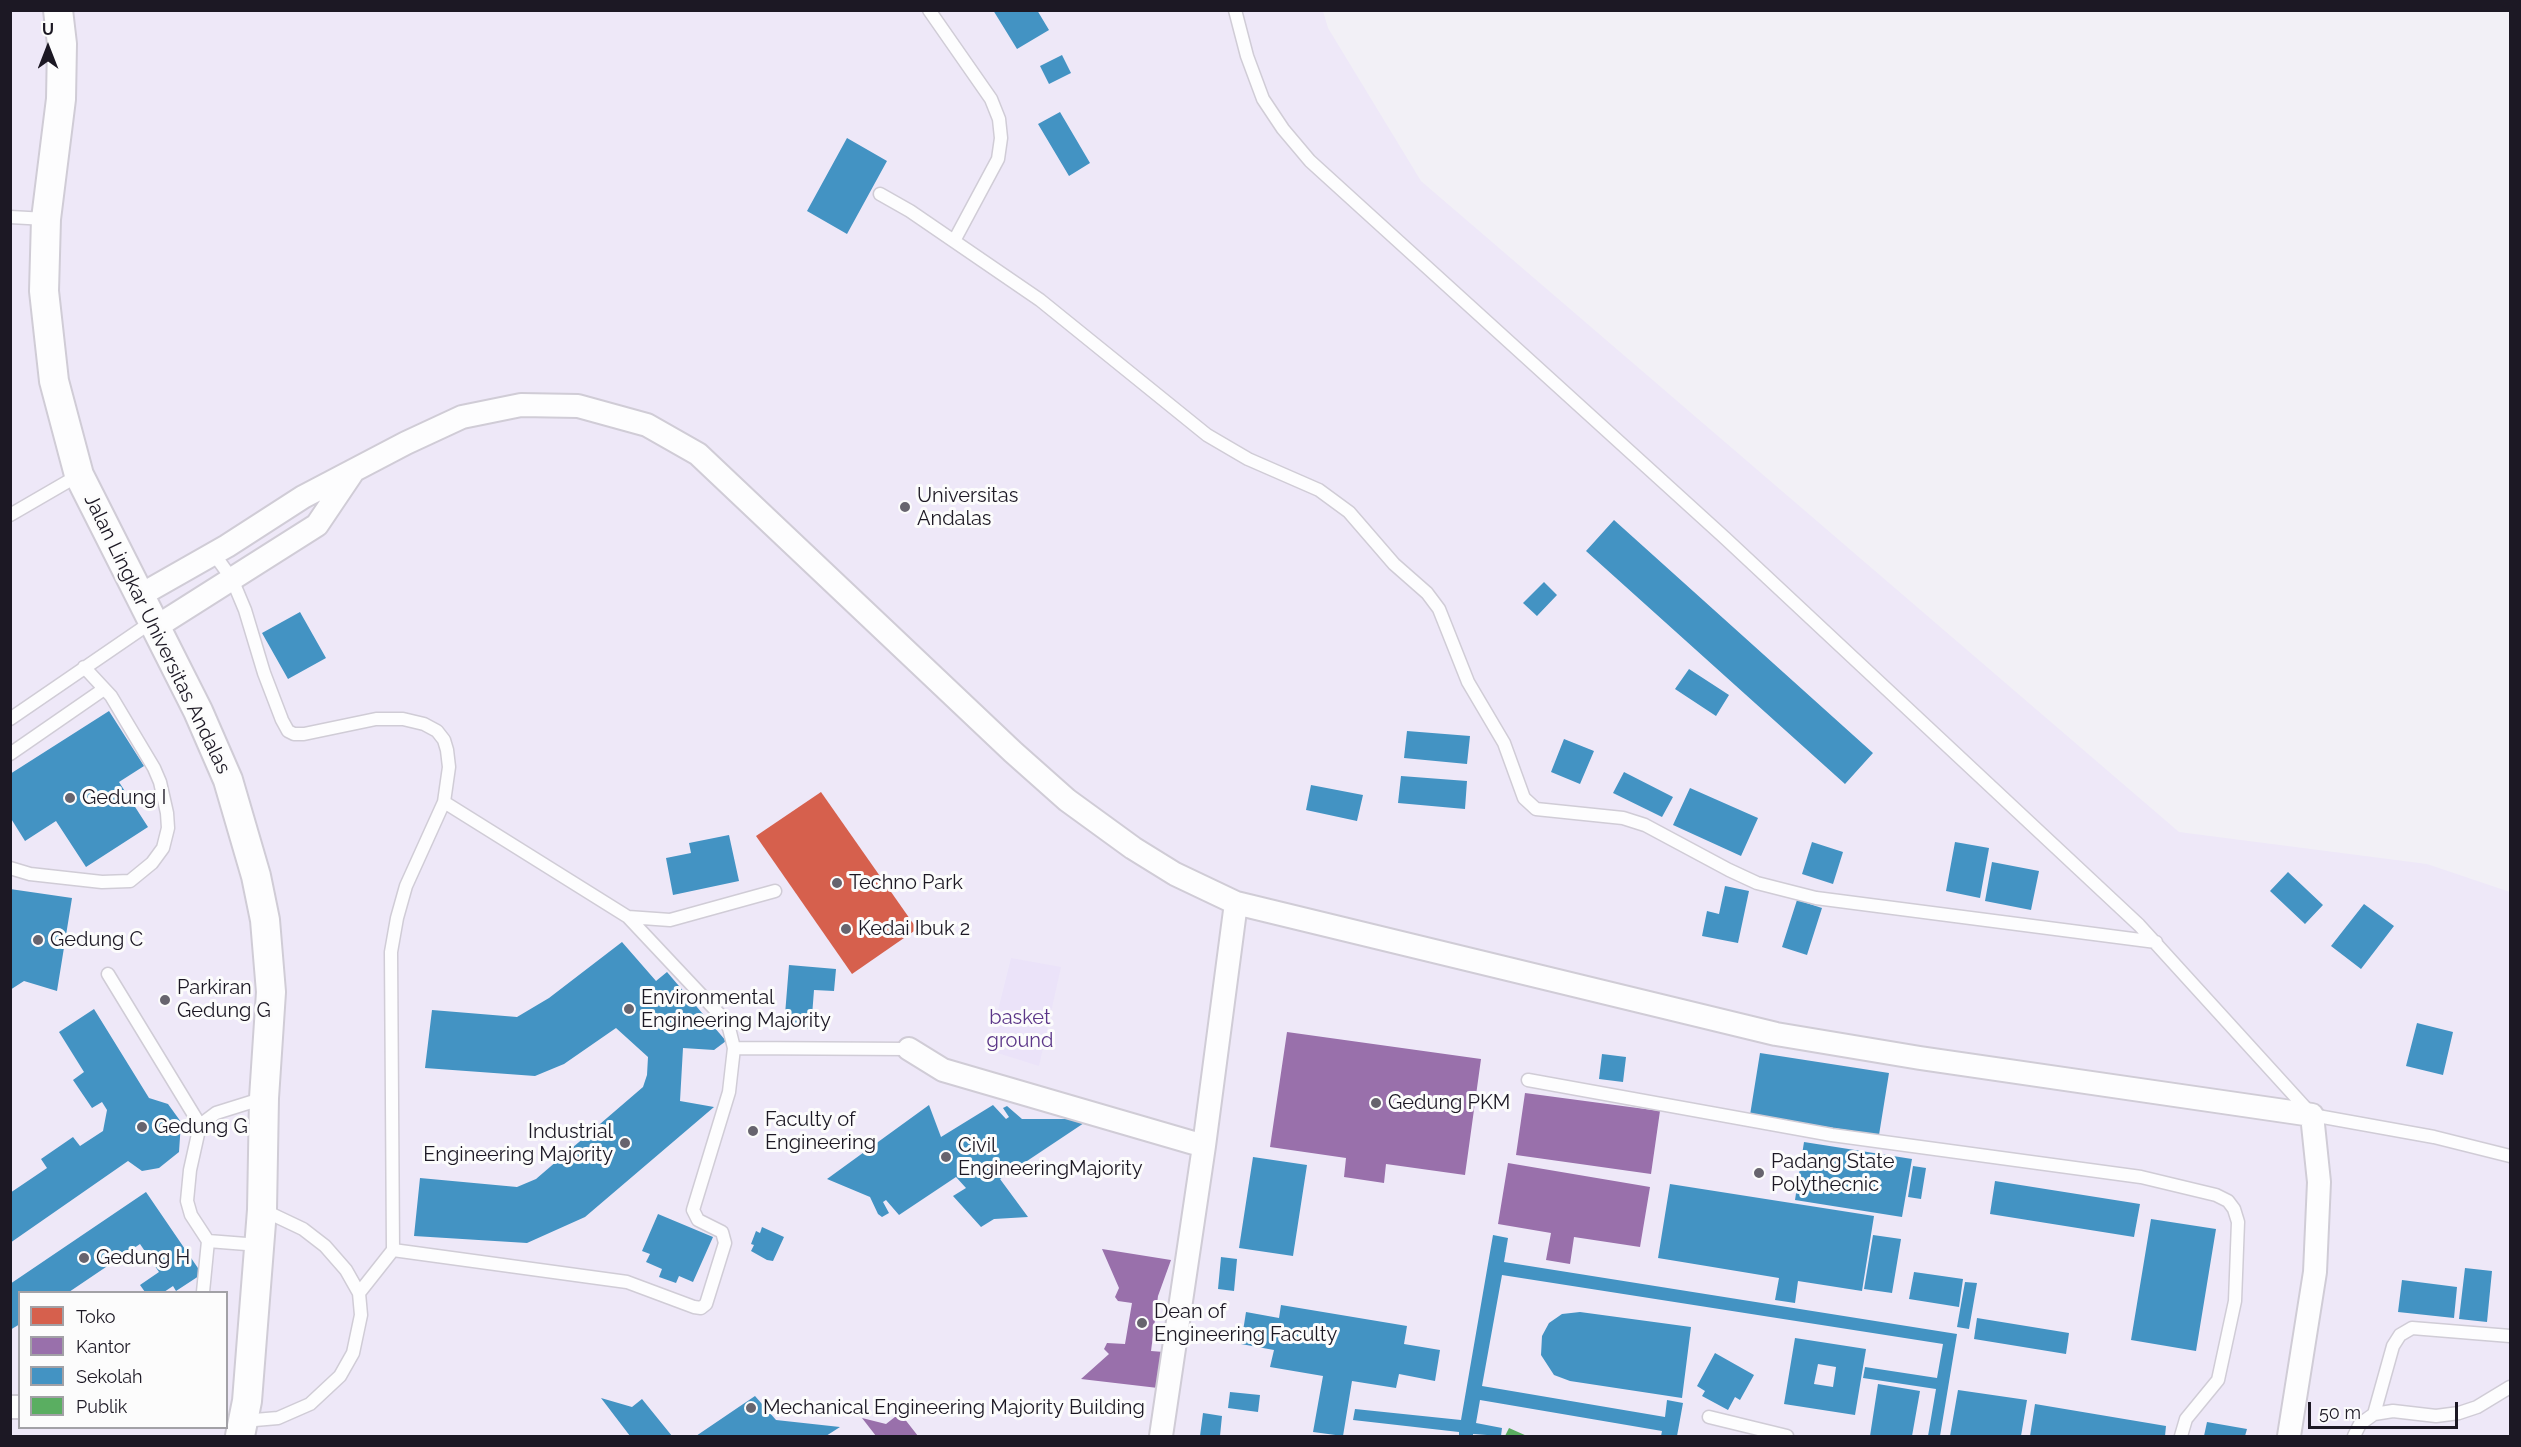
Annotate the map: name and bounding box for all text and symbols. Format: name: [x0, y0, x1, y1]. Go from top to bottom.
north arrow: [18, 18, 78, 78]
text: U: [42, 20, 54, 39]
place label: Universitas Andalas: [917, 484, 1018, 531]
street label: Jalan Lingkar Universitas Andalas: [79, 490, 235, 778]
marker: Universitas Andalas: [898, 500, 912, 514]
place label: Gedung I: [82, 786, 166, 810]
marker: Gedung I: [63, 791, 77, 805]
place label: Techno Park: [849, 871, 963, 895]
marker: Techno Park: [830, 876, 844, 890]
place label: Kedai Ibuk 2: [858, 917, 970, 941]
marker: Kedai Ibuk 2: [839, 922, 853, 936]
place label: Gedung C: [50, 928, 143, 952]
marker: Gedung C: [31, 933, 45, 947]
place label: Parkiran Gedung G: [177, 976, 271, 1023]
place label: Environmental Engineering Majority: [641, 986, 831, 1033]
marker: Parkiran Gedung G: [158, 993, 172, 1007]
marker: Environmental Engineering Majority: [622, 1002, 636, 1016]
park label: basket ground: [987, 1006, 1053, 1053]
place label: Gedung PKM: [1388, 1091, 1510, 1115]
marker: Gedung PKM: [1369, 1096, 1383, 1110]
place label: Faculty of Engineering: [765, 1108, 876, 1155]
place label: Gedung G: [154, 1115, 248, 1139]
marker: Gedung G: [135, 1120, 149, 1134]
place label: Industrial Engineering Majority: [423, 1120, 613, 1167]
marker: Faculty of Engineering: [746, 1124, 760, 1138]
place label: Civil EngineeringMajority: [958, 1134, 1143, 1181]
marker: Industrial Engineering Majority: [618, 1136, 632, 1150]
marker: Civil EngineeringMajority: [939, 1150, 953, 1164]
place label: Padang State Polythecnic: [1771, 1150, 1894, 1197]
marker: Padang State Polythecnic: [1752, 1166, 1766, 1180]
place label: Gedung H: [96, 1246, 190, 1270]
marker: Gedung H: [77, 1251, 91, 1265]
legend: [18, 1291, 228, 1429]
place label: Dean of Engineering Faculty: [1154, 1300, 1337, 1347]
text: Toko: [76, 1306, 115, 1327]
marker: Dean of Engineering Faculty: [1135, 1316, 1149, 1330]
text: Kantor: [76, 1336, 131, 1357]
text: Sekolah: [76, 1366, 142, 1387]
scale bar: [2311, 1390, 2461, 1428]
text: Publik: [76, 1396, 127, 1417]
place label: Mechanical Engineering Majority Building: [763, 1396, 1145, 1420]
marker: Mechanical Engineering Majority Building: [744, 1401, 758, 1415]
text: 50 m: [2319, 1402, 2361, 1423]

